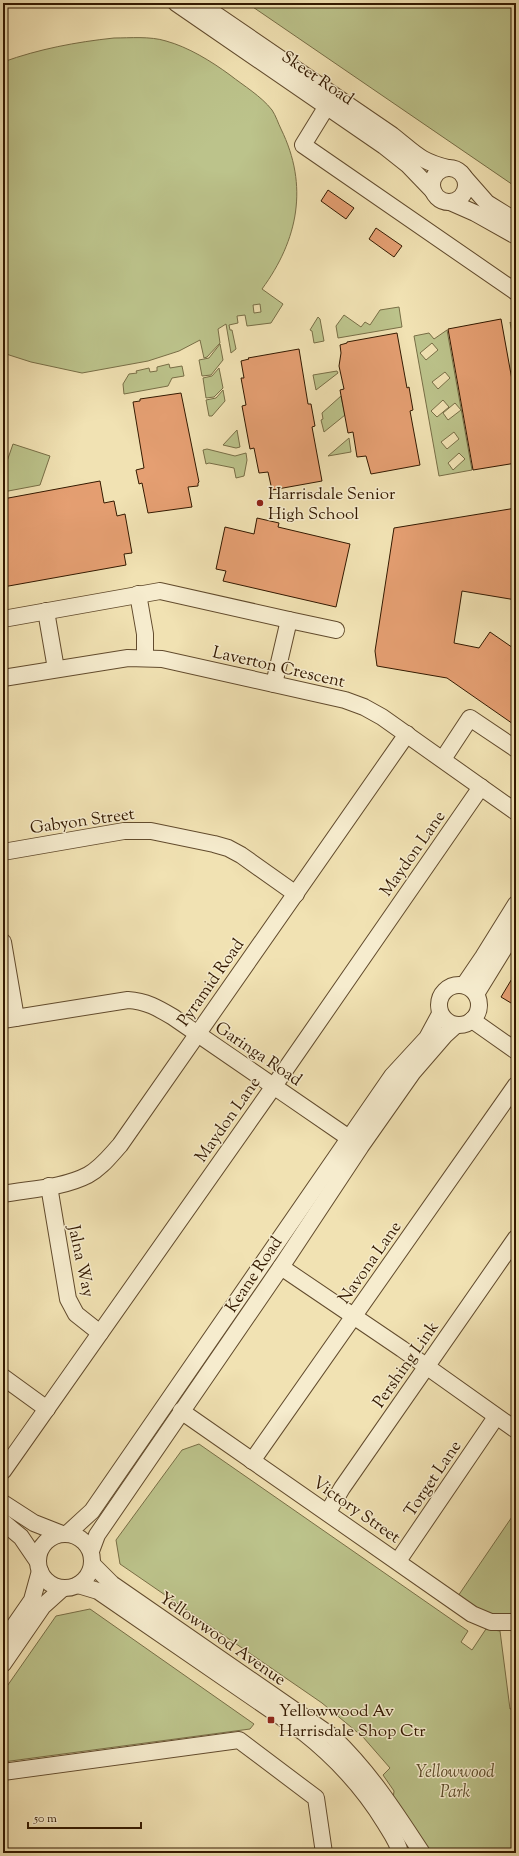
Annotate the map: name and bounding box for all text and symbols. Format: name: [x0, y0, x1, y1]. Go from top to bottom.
street label: Skeet Road: [276, 46, 358, 112]
place label: Harrisdale Senior High School: [268, 483, 396, 527]
marker: Harrisdale Senior High School: [255, 498, 265, 508]
street label: Laverton Crescent: [210, 641, 347, 695]
street label: Gabyon Street: [28, 803, 136, 841]
street label: Maydon Lane: [375, 806, 452, 902]
street label: Pyramid Road: [172, 934, 251, 1032]
street label: Garinga Road: [209, 1017, 307, 1093]
street label: Maydon Lane: [190, 1072, 267, 1168]
street label: Navona Lane: [333, 1217, 408, 1309]
street label: Jalna Way: [61, 1222, 99, 1300]
street label: Keane Road: [220, 1232, 289, 1318]
street label: Pershing Link: [368, 1317, 445, 1413]
street label: Torget Lane: [399, 1436, 468, 1522]
street label: Victory Street: [307, 1471, 405, 1550]
street label: Yellowwood Avenue: [154, 1587, 290, 1693]
place label: Yellowwood Av Harrisdale Shop Ctr: [279, 1700, 426, 1744]
marker: Yellowwood Av Harrisdale Shop Ctr: [266, 1715, 276, 1725]
park label: Yellowwood Park: [415, 1761, 495, 1805]
scale bar: [28, 1804, 141, 1830]
text: 50 m: [33, 1810, 57, 1828]

